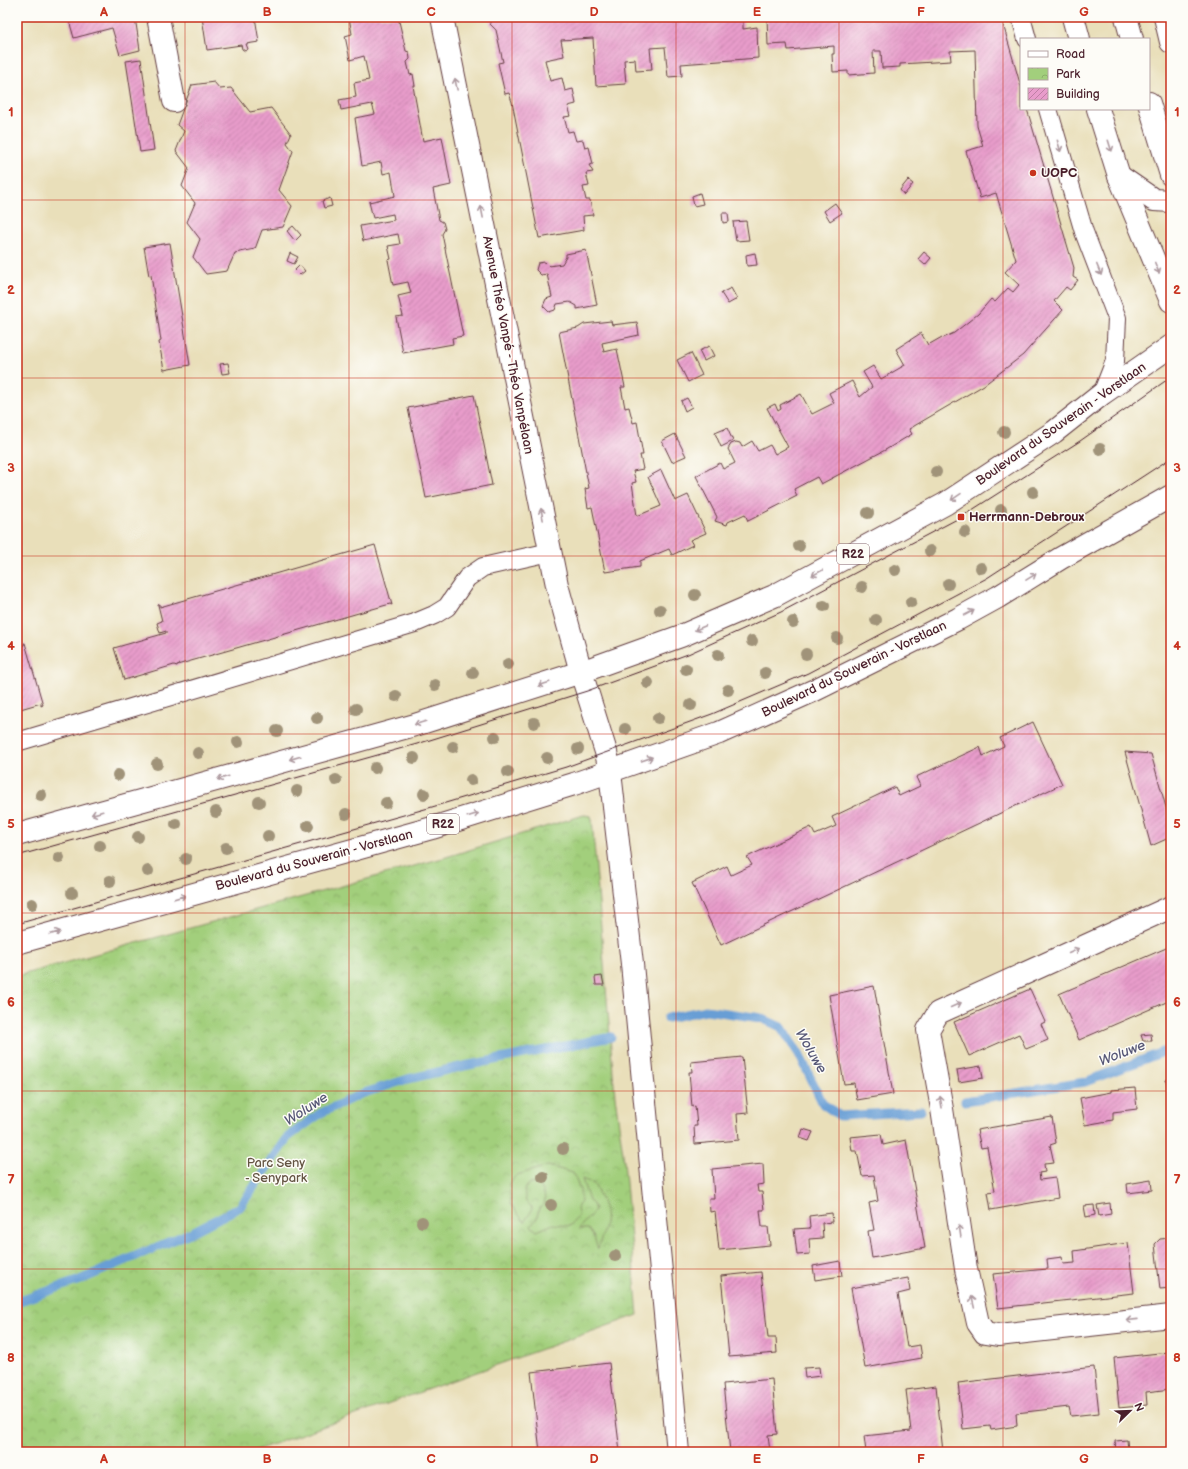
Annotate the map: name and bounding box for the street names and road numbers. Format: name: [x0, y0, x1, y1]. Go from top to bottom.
street label: Avenue Théo Vanpé - Théo Vanpélaan: [479, 234, 537, 456]
street label: Boulevard du Souverain - Vorstlaan: [973, 359, 1149, 489]
road number: R22: [837, 544, 869, 564]
street label: Boulevard du Souverain - Vorstlaan: [759, 617, 949, 721]
road number: R22: [427, 814, 459, 834]
street label: Boulevard du Souverain - Vorstlaan: [214, 826, 414, 894]

